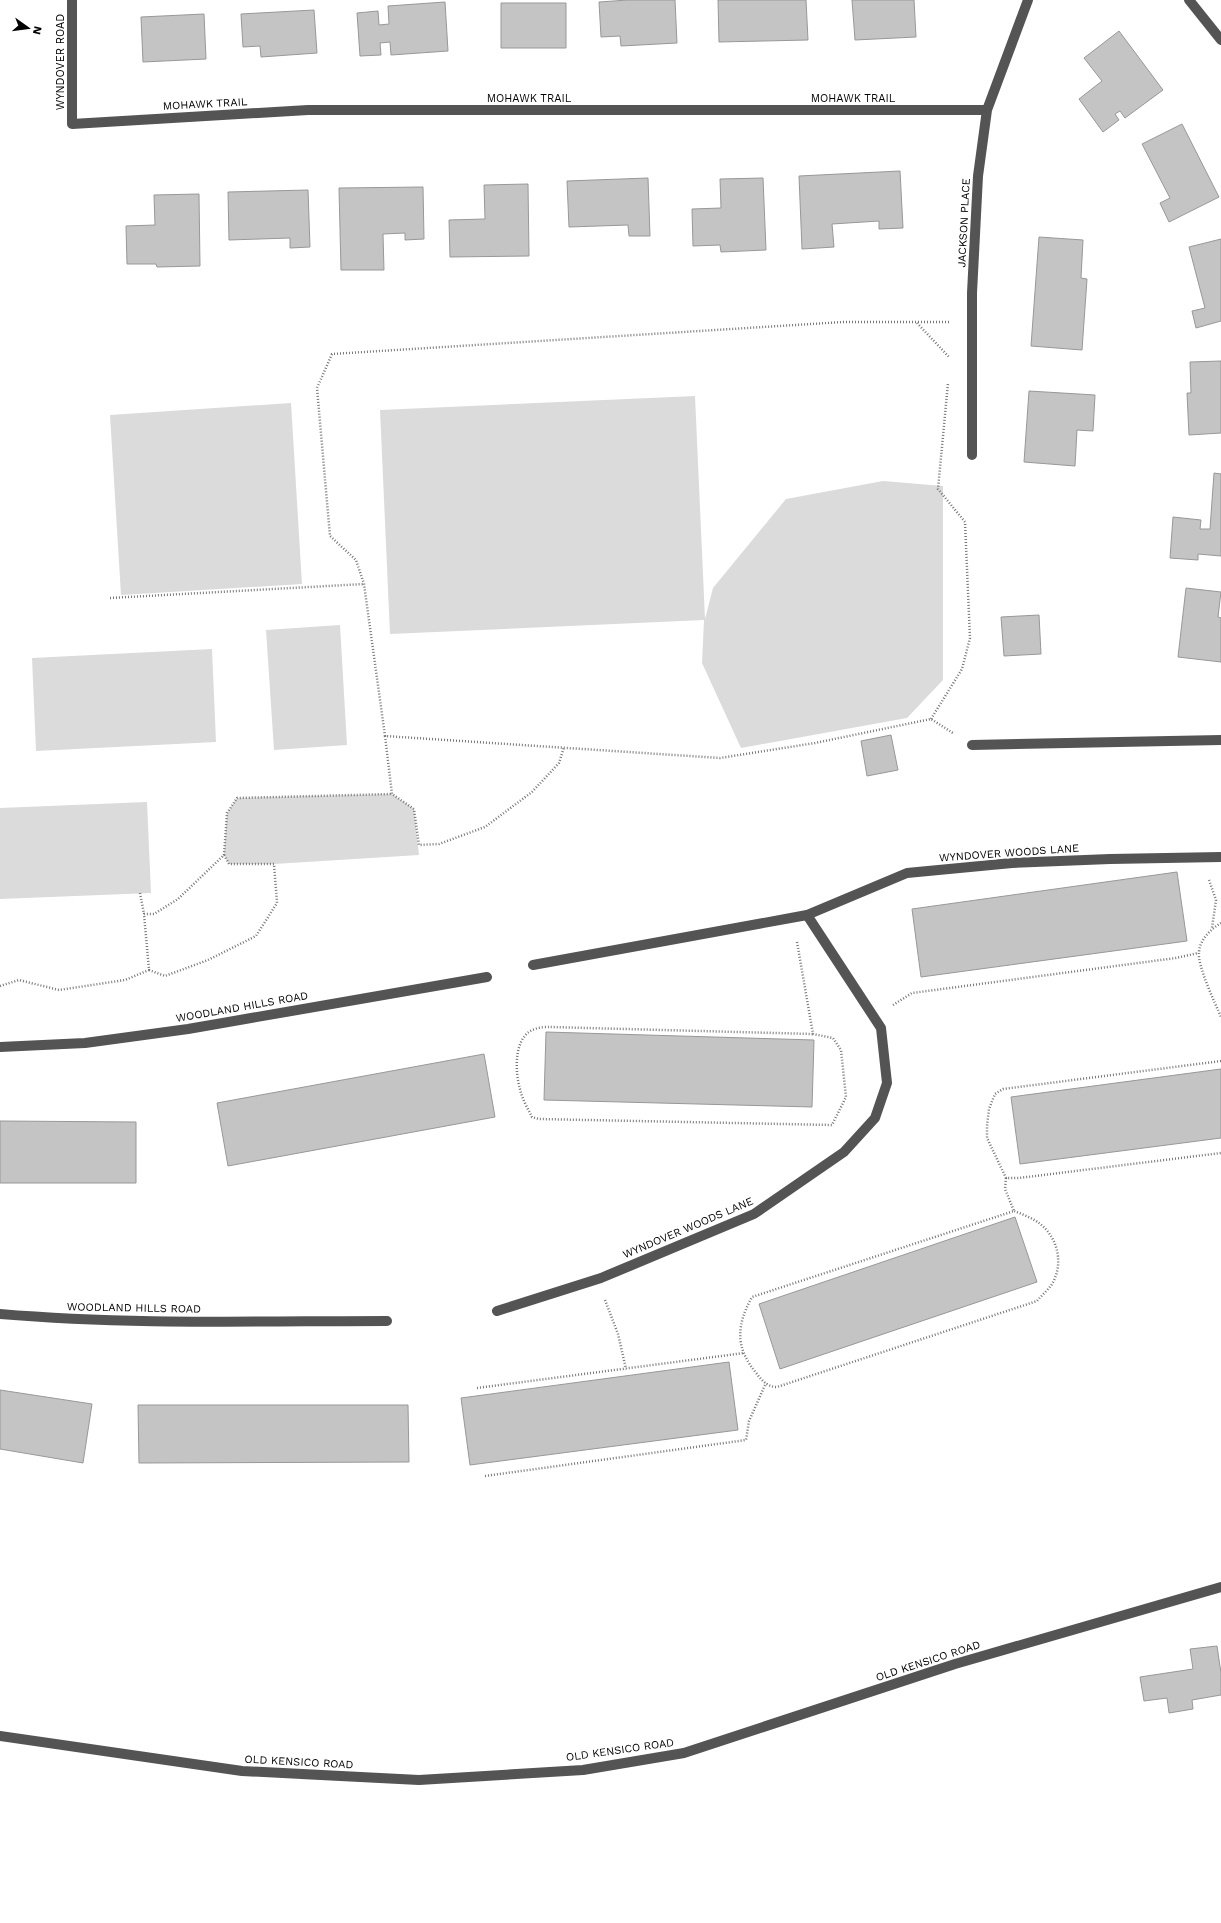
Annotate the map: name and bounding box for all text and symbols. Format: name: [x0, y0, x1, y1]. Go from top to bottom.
north arrow: [8, 8, 48, 48]
street label: WYNDOVER ROAD: [54, 14, 67, 110]
text: N: [30, 25, 45, 36]
street label: MOHAWK TRAIL: [487, 92, 572, 105]
street label: MOHAWK TRAIL: [811, 92, 896, 105]
street label: MOHAWK TRAIL: [162, 95, 248, 113]
street label: JACKSON PLACE: [955, 178, 973, 268]
street label: WYNDOVER WOODS LANE: [939, 842, 1079, 864]
street label: WOODLAND HILLS ROAD: [175, 989, 309, 1025]
street label: WYNDOVER WOODS LANE: [621, 1195, 755, 1261]
street label: WOODLAND HILLS ROAD: [67, 1300, 201, 1316]
street label: OLD KENSICO ROAD: [874, 1638, 982, 1684]
street label: OLD KENSICO ROAD: [565, 1736, 675, 1764]
street label: OLD KENSICO ROAD: [244, 1753, 354, 1771]

